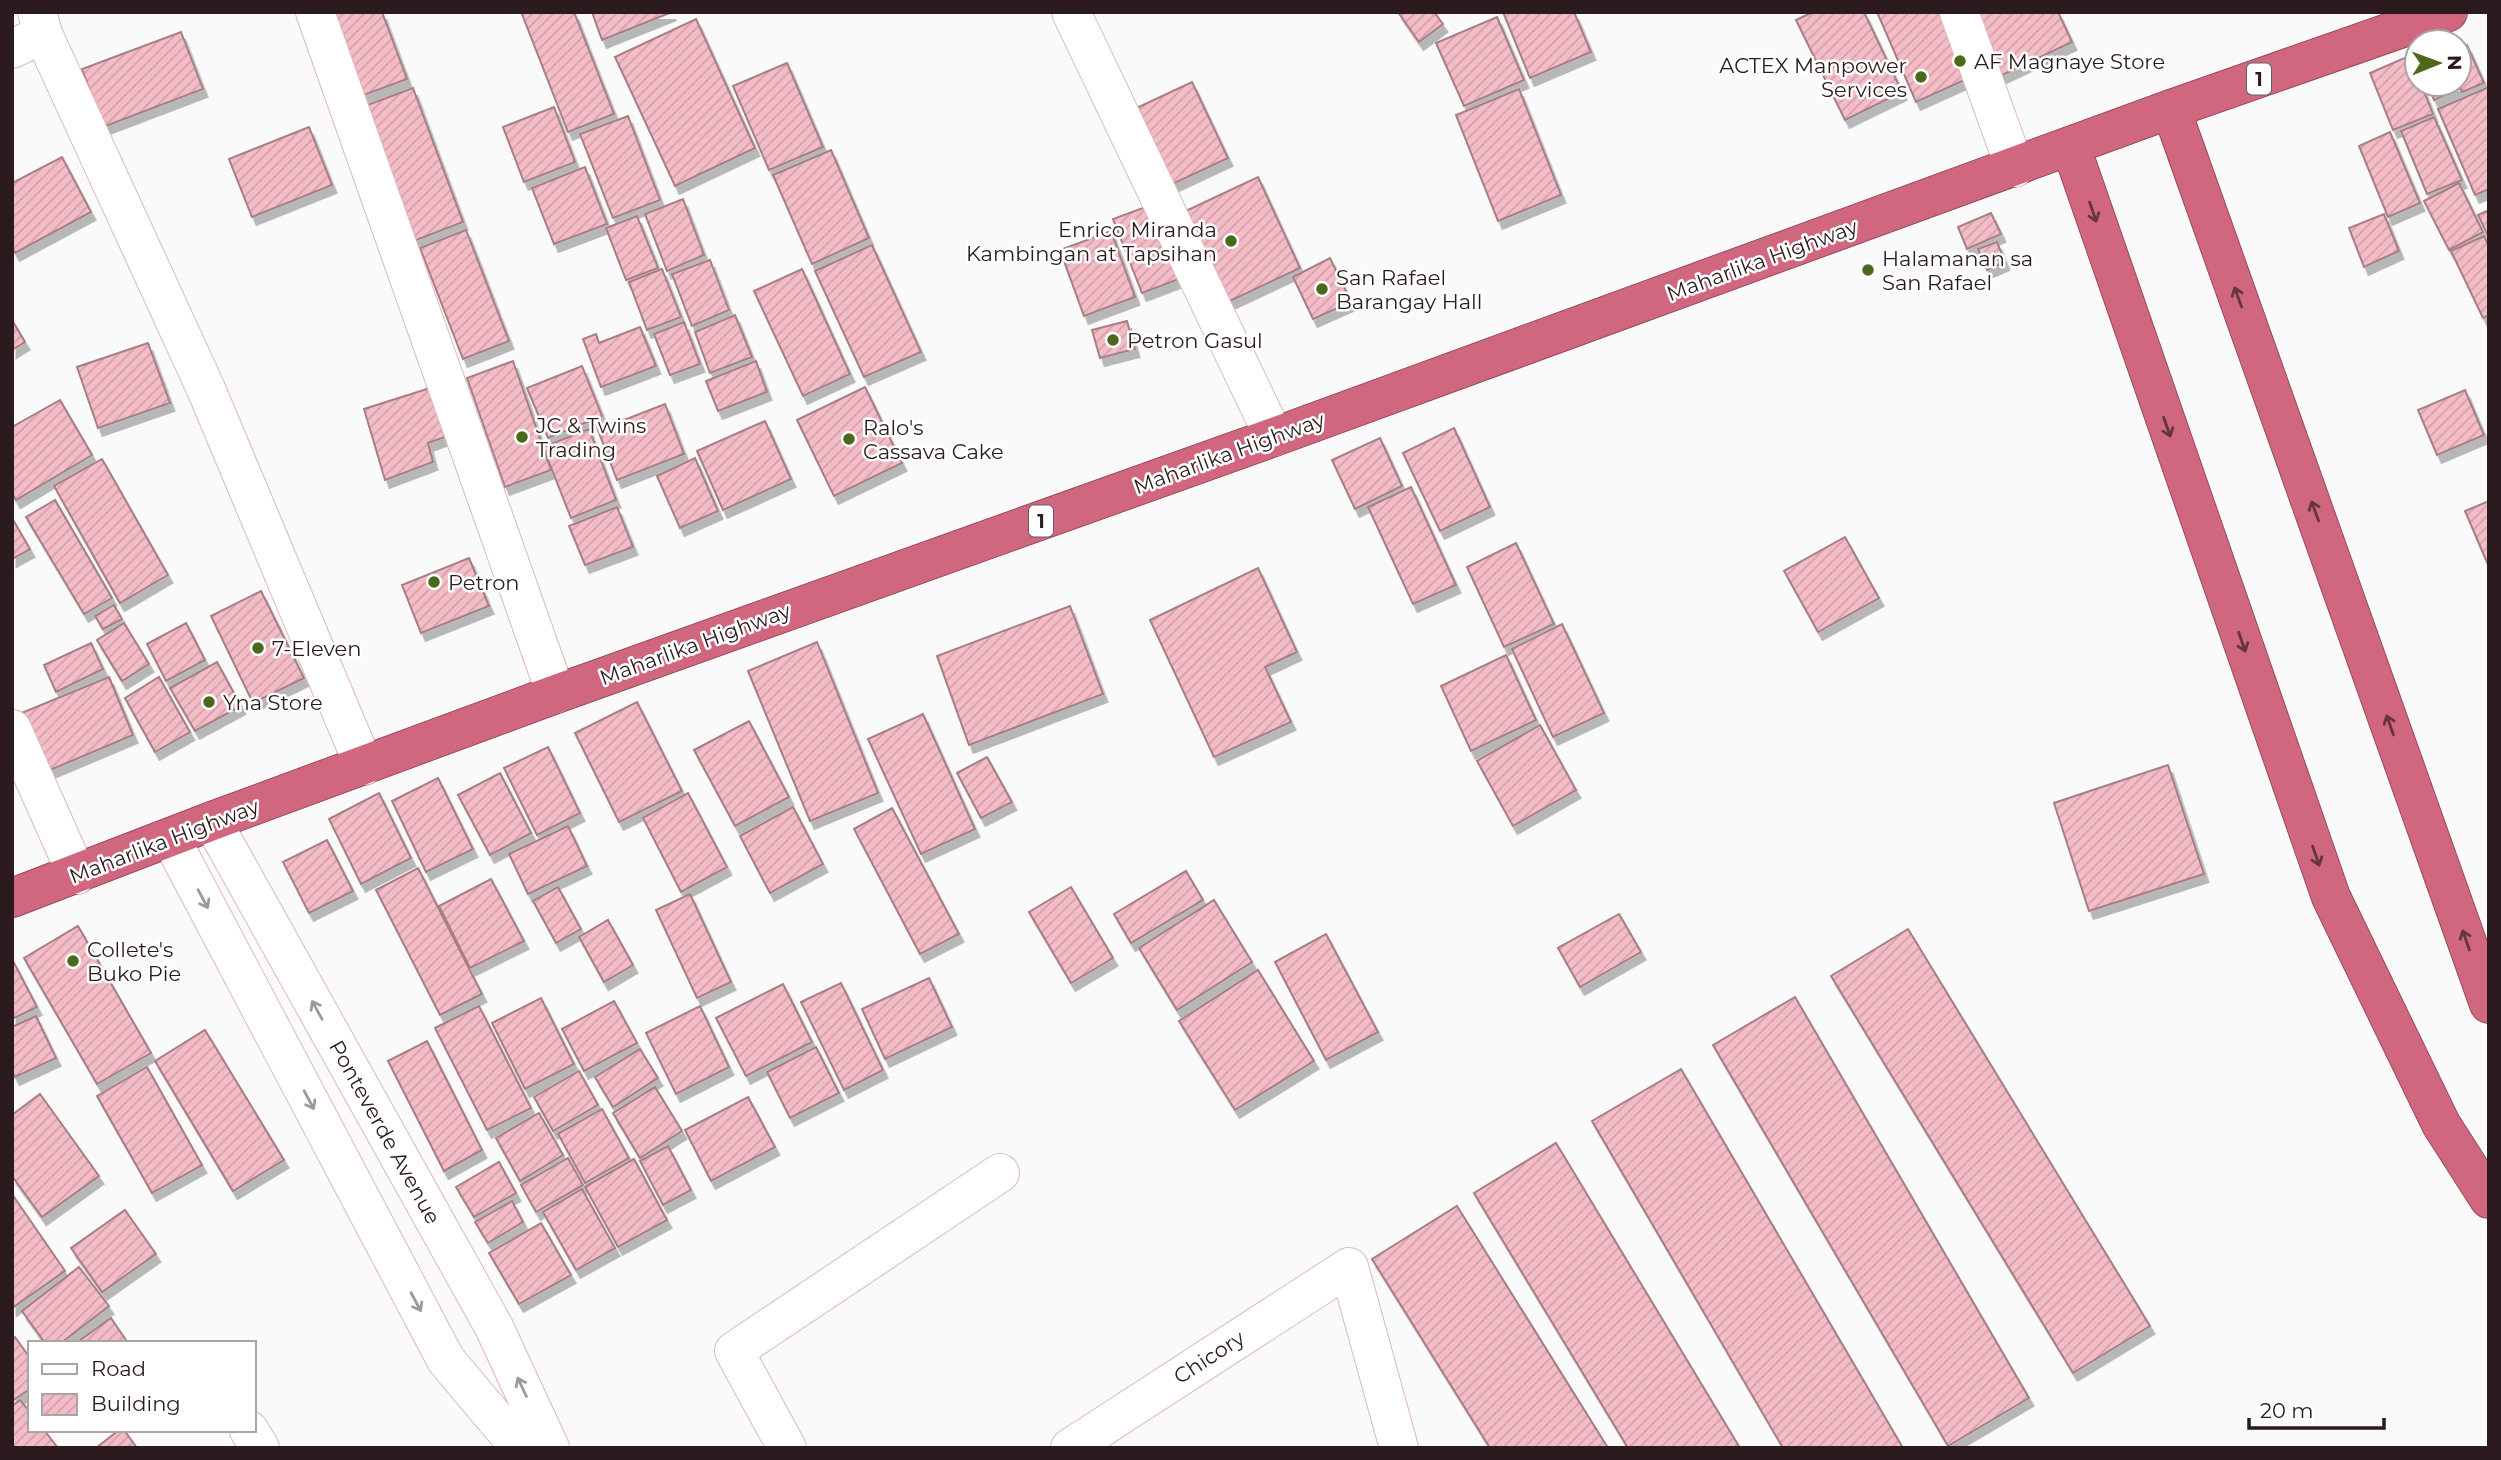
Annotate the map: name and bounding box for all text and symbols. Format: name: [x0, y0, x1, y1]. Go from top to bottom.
north arrow: [2403, 28, 2473, 98]
place label: AF Magnaye Store: [1974, 49, 2165, 74]
place label: ACTEX Manpower Services: [1719, 53, 1907, 102]
marker: AF Magnaye Store: [1952, 53, 1968, 69]
text: N: [2443, 55, 2466, 71]
road number: 1: [2247, 64, 2271, 94]
marker: ACTEX Manpower Services: [1913, 69, 1929, 85]
one-way arrow: [2088, 200, 2100, 222]
street label: Maharlika Highway: [1663, 214, 1861, 306]
place label: Enrico Miranda Kambingan at Tapsihan: [966, 217, 1217, 266]
marker: Enrico Miranda Kambingan at Tapsihan: [1223, 233, 1239, 249]
place label: Halamanan sa San Rafael: [1882, 246, 2033, 295]
marker: Halamanan sa San Rafael: [1860, 262, 1876, 278]
place label: San Rafael Barangay Hall: [1336, 265, 1482, 314]
marker: San Rafael Barangay Hall: [1314, 281, 1330, 297]
one-way arrow: [2231, 286, 2243, 308]
place label: Petron Gasul: [1127, 328, 1263, 353]
marker: Petron Gasul: [1105, 332, 1121, 348]
street label: Maharlika Highway: [1130, 407, 1328, 499]
place label: JC & Twins Trading: [535, 413, 646, 462]
place label: Ralo's Cassava Cake: [863, 415, 1004, 464]
one-way arrow: [2162, 415, 2174, 437]
marker: JC & Twins Trading: [514, 429, 530, 445]
marker: Ralo's Cassava Cake: [841, 431, 857, 447]
one-way arrow: [2308, 500, 2320, 522]
road number: 1: [1029, 506, 1053, 536]
place label: Petron: [448, 570, 520, 595]
marker: Petron: [426, 574, 442, 590]
street label: Maharlika Highway: [596, 598, 794, 690]
one-way arrow: [2237, 630, 2249, 652]
place label: 7-Eleven: [272, 636, 361, 661]
marker: 7-Eleven: [250, 640, 266, 656]
place label: Yna Store: [223, 690, 323, 715]
marker: Yna Store: [201, 694, 217, 710]
one-way arrow: [2383, 715, 2396, 737]
street label: Maharlika Highway: [66, 793, 263, 889]
one-way arrow: [2311, 845, 2323, 867]
one-way arrow: [197, 888, 210, 909]
one-way arrow: [2459, 929, 2471, 951]
place label: Collete's Buko Pie: [87, 937, 181, 986]
marker: Collete's Buko Pie: [65, 953, 81, 969]
one-way arrow: [310, 1001, 324, 1021]
street label: Ponteverde Avenue: [324, 1036, 446, 1228]
one-way arrow: [303, 1090, 317, 1110]
one-way arrow: [409, 1291, 423, 1311]
street label: Chicory: [1169, 1325, 1250, 1389]
legend: [28, 1341, 256, 1432]
text: Road: [91, 1356, 146, 1381]
one-way arrow: [515, 1377, 528, 1398]
scale bar: [2249, 1386, 2384, 1430]
text: Building: [91, 1391, 181, 1416]
text: 20 m: [2260, 1398, 2314, 1423]

